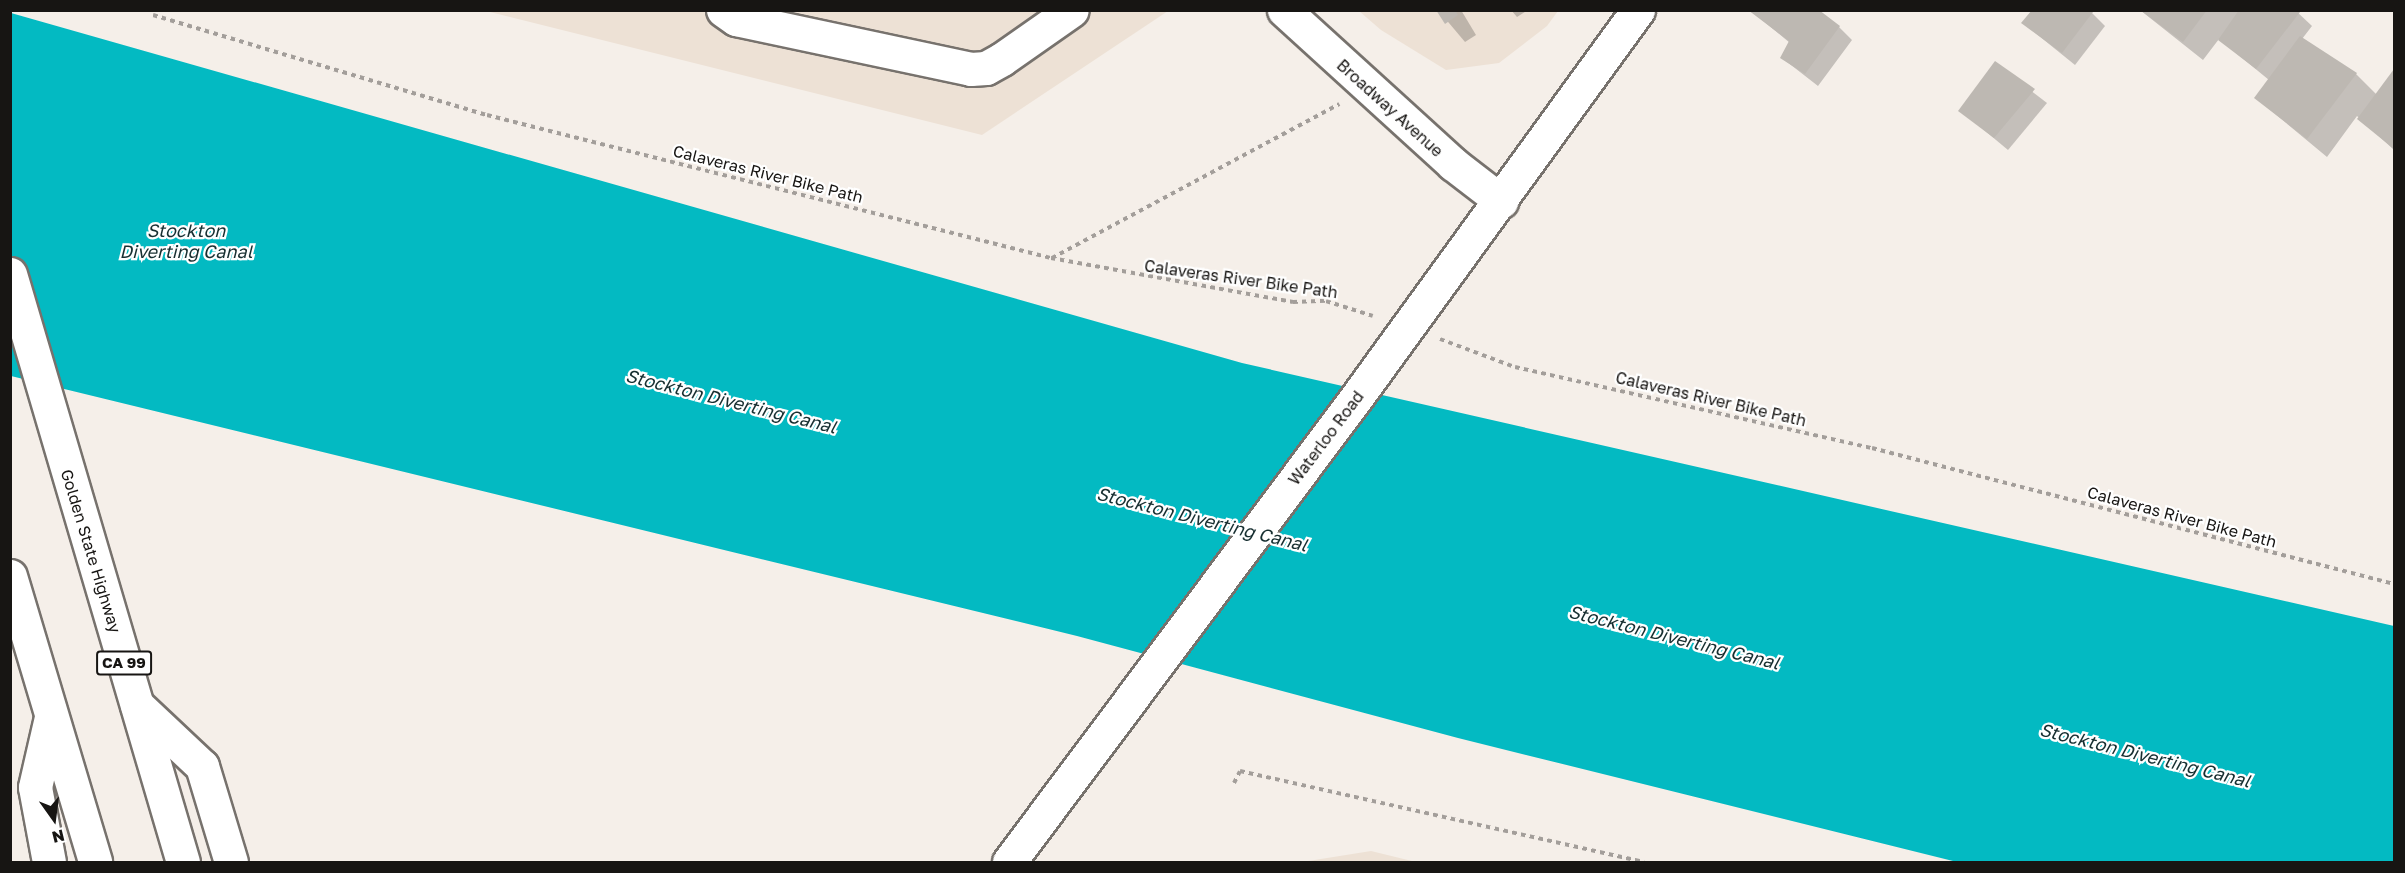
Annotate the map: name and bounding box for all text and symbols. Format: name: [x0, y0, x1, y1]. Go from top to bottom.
street label: Broadway Avenue: [1333, 55, 1447, 161]
street label: Calaveras River Bike Path: [671, 141, 865, 207]
water label: Stockton Diverting Canal: [119, 220, 253, 262]
street label: Calaveras River Bike Path: [1143, 256, 1339, 302]
water label: Stockton Diverting Canal: [624, 364, 838, 438]
street label: Calaveras River Bike Path: [1614, 368, 1808, 430]
street label: Waterloo Road: [1284, 387, 1368, 489]
street label: Golden State Highway: [57, 467, 125, 635]
water label: Stockton Diverting Canal: [1095, 482, 1309, 556]
street label: Calaveras River Bike Path: [2085, 482, 2279, 552]
water label: Stockton Diverting Canal: [1567, 600, 1781, 674]
road number: CA 99: [96, 651, 152, 675]
water label: Stockton Diverting Canal: [2038, 718, 2252, 792]
north arrow: [24, 789, 84, 849]
text: N: [50, 825, 67, 848]

